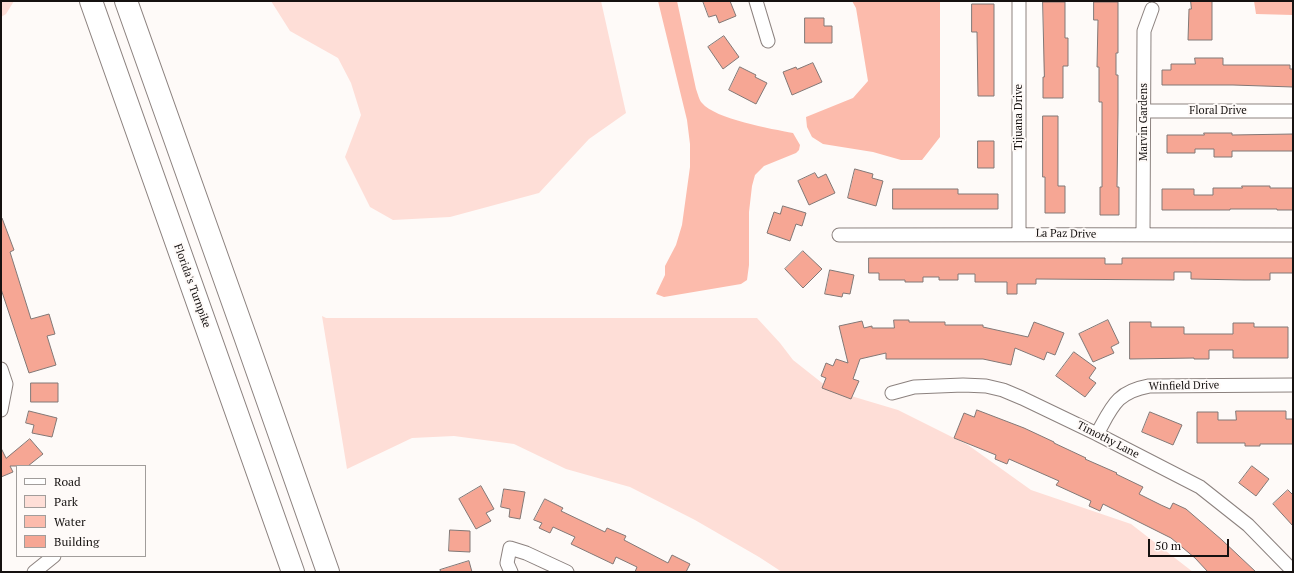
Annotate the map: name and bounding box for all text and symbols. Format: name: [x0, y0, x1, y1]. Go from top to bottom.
street label: Marvin Gardens: [1137, 83, 1151, 161]
street label: Tijuana Drive: [1012, 84, 1026, 150]
street label: Floral Drive: [1189, 104, 1247, 118]
street label: La Paz Drive: [1036, 227, 1096, 241]
street label: Florida's Turnpike: [171, 242, 213, 330]
street label: Winfield Drive: [1149, 379, 1219, 393]
street label: Timothy Lane: [1075, 419, 1141, 461]
legend: [16, 465, 146, 557]
text: Road: [54, 474, 81, 489]
text: Park: [54, 494, 78, 509]
text: Water: [54, 514, 86, 529]
scale bar: [1150, 531, 1231, 557]
text: Building: [54, 534, 99, 549]
text: 50 m: [1155, 538, 1181, 553]

